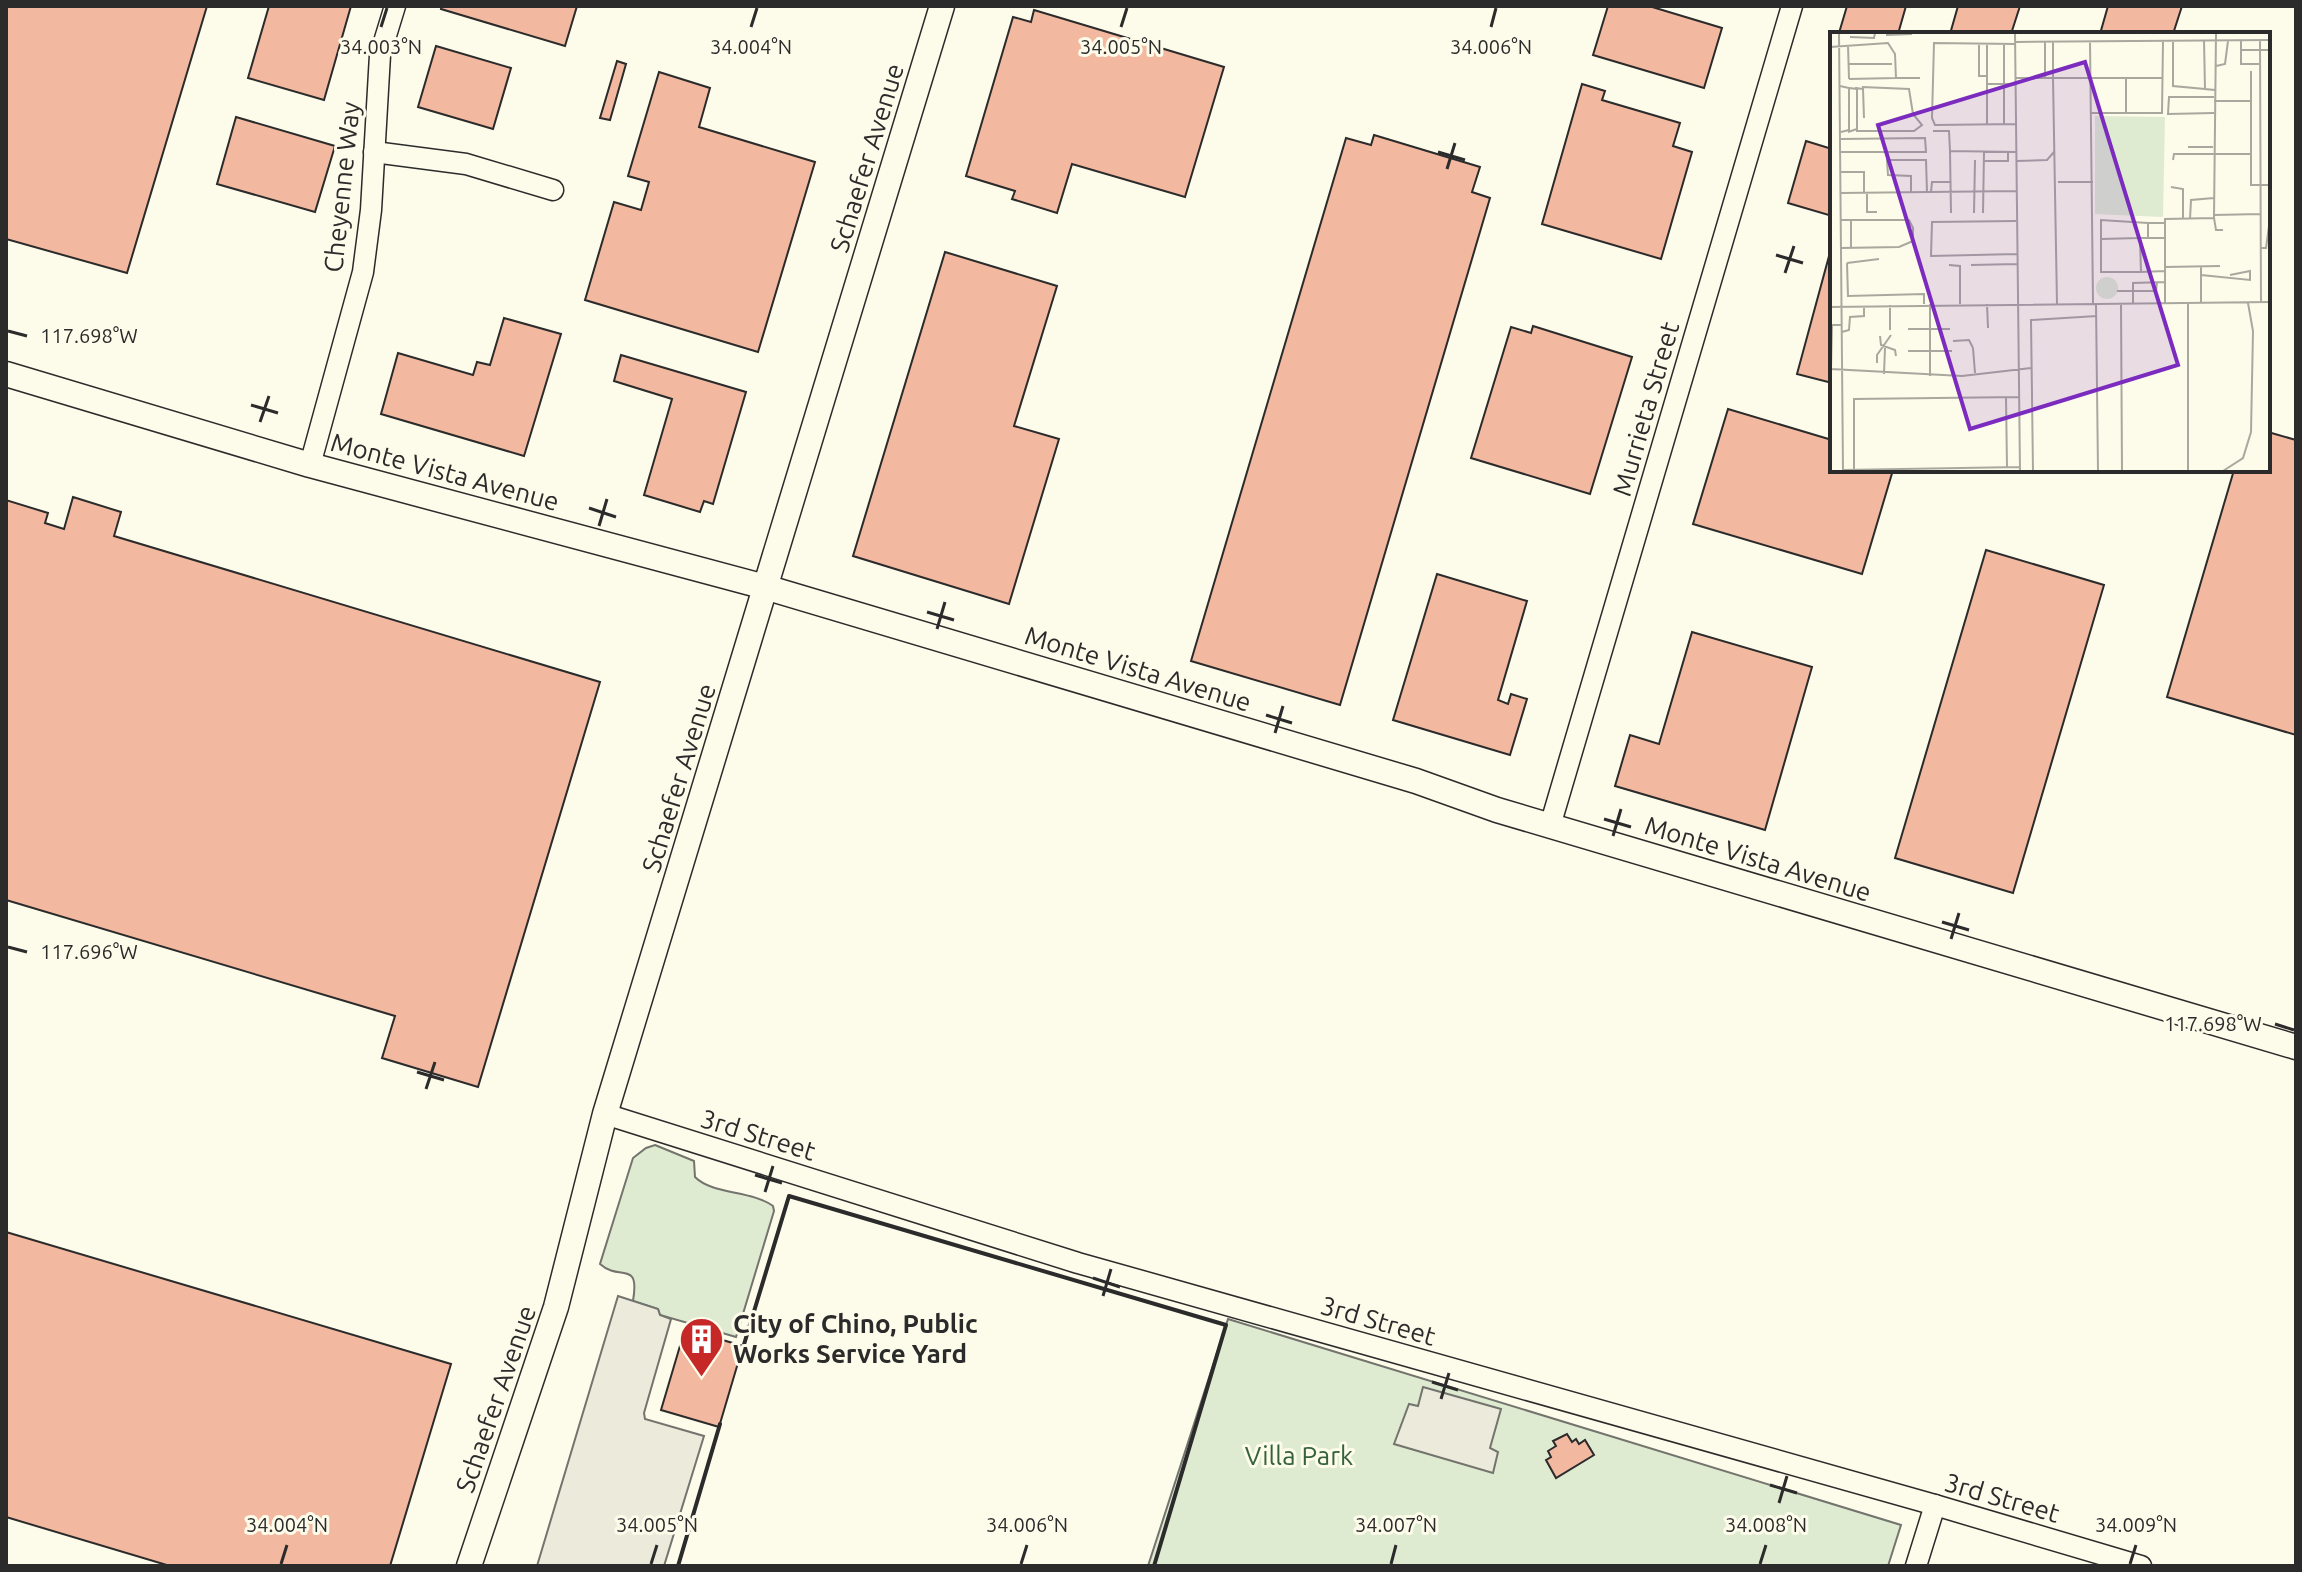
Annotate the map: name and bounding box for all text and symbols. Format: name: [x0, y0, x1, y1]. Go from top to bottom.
inset map: [1830, 32, 2270, 472]
text: 34.003°N: [340, 35, 422, 58]
text: 34.004°N: [710, 35, 792, 58]
text: 34.005°N: [1080, 35, 1162, 58]
text: 34.006°N: [1450, 35, 1532, 58]
street label: Schaefer Avenue: [824, 60, 909, 256]
street label: Cheyenne Way: [318, 100, 365, 274]
street label: Murrieta Street: [1607, 318, 1684, 499]
text: 117.698°W: [40, 324, 138, 347]
street label: Monte Vista Avenue: [328, 427, 562, 516]
street label: Monte Vista Avenue: [1021, 620, 1255, 717]
street label: Schaefer Avenue: [636, 680, 721, 876]
street label: Monte Vista Avenue: [1641, 810, 1875, 907]
text: 117.696°W: [40, 940, 138, 963]
text: 117.698°W: [2164, 1012, 2262, 1035]
street label: 3rd Street: [697, 1103, 819, 1166]
street label: 3rd Street: [1317, 1290, 1439, 1351]
street label: Schaefer Avenue: [450, 1301, 541, 1496]
place label: City of Chino, Public Works Service Yard: [733, 1309, 978, 1368]
building icon: City of Chino, Public Works Service Yard: [678, 1315, 726, 1378]
park label: Villa Park: [1245, 1441, 1353, 1470]
street label: 3rd Street: [1941, 1467, 2063, 1528]
text: 34.004°N: [246, 1513, 328, 1536]
text: 34.005°N: [616, 1513, 698, 1536]
text: 34.006°N: [986, 1513, 1068, 1536]
text: 34.007°N: [1355, 1513, 1437, 1536]
text: 34.008°N: [1725, 1513, 1807, 1536]
text: 34.009°N: [2095, 1513, 2177, 1536]

